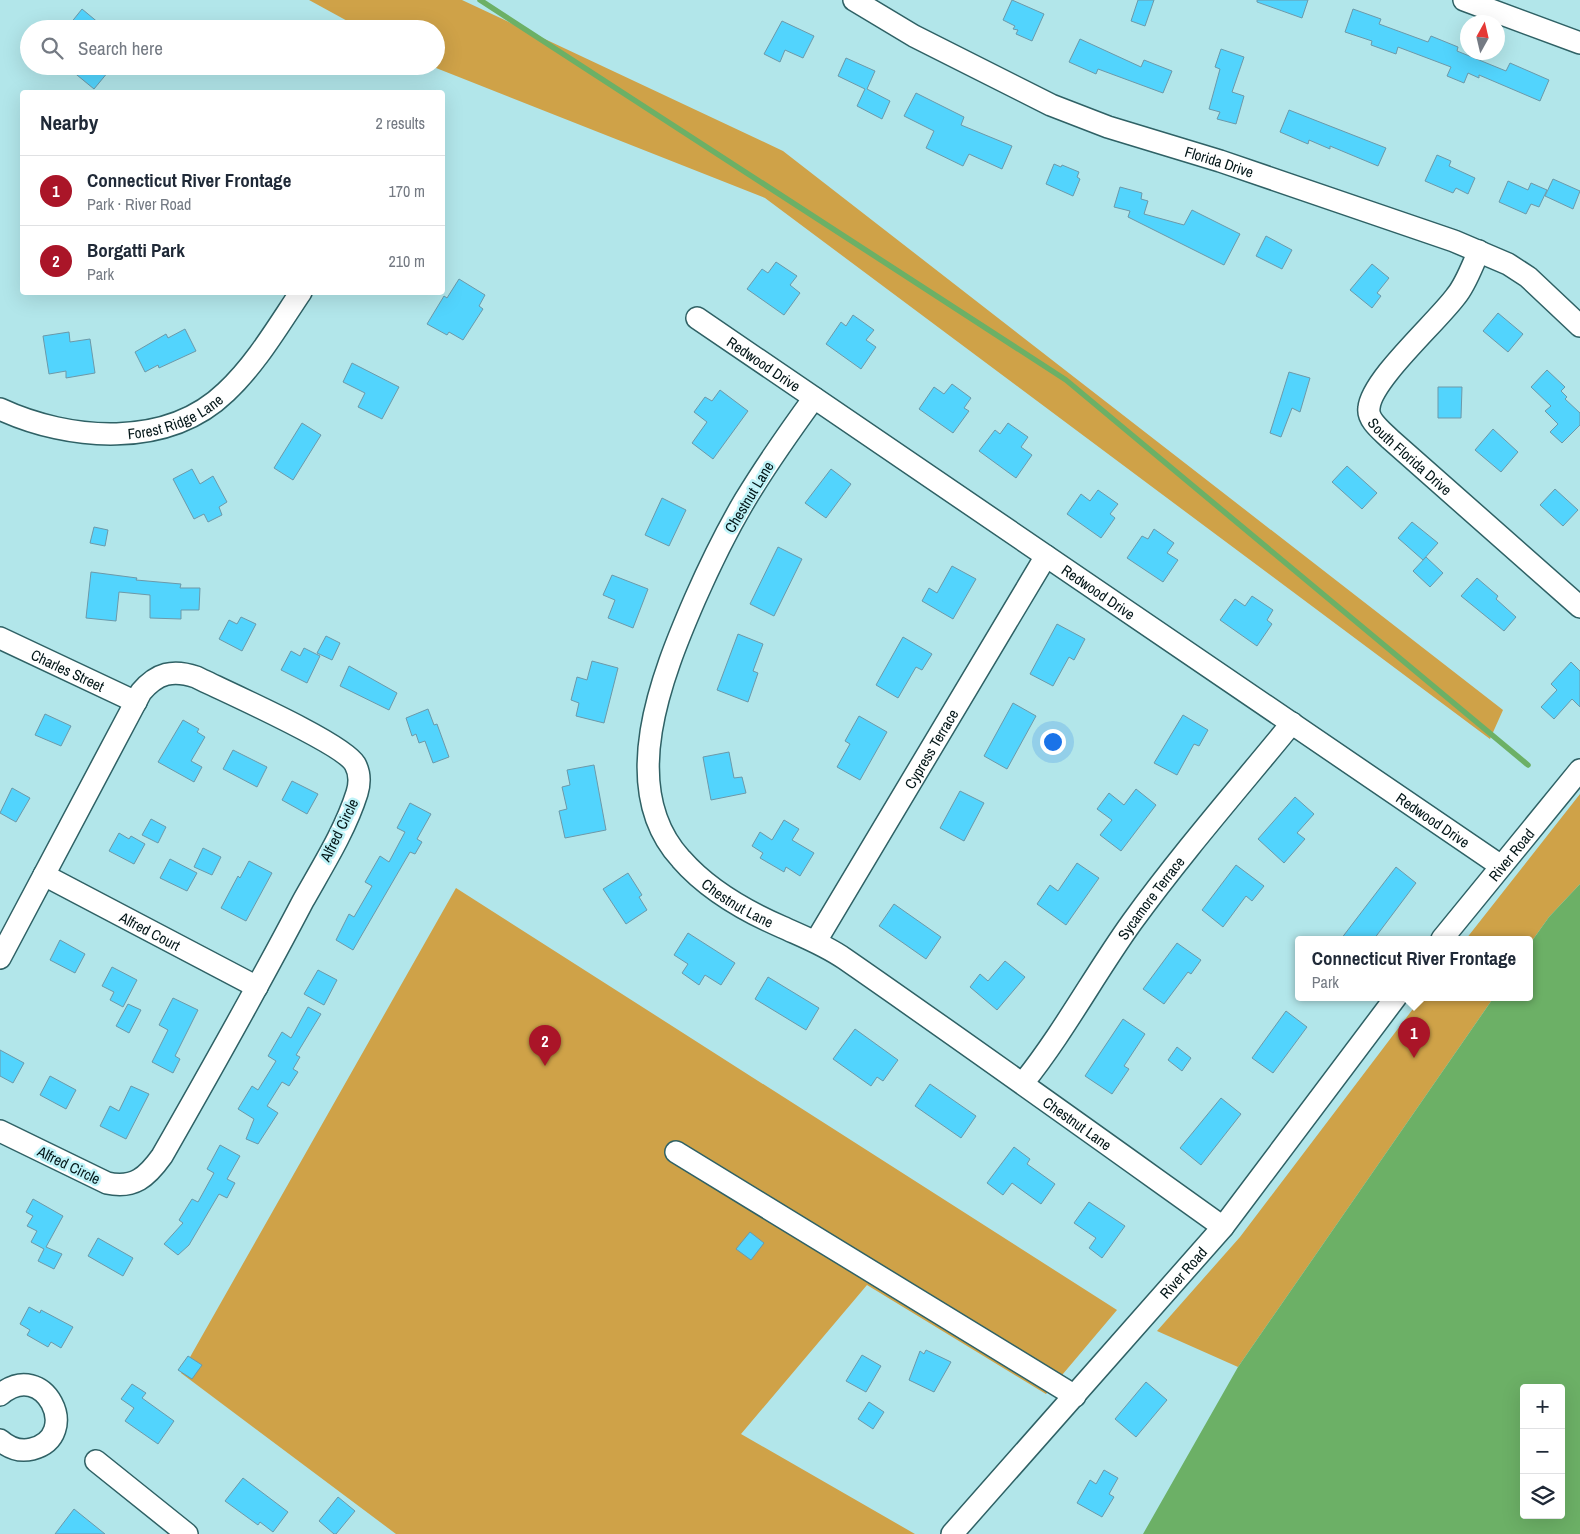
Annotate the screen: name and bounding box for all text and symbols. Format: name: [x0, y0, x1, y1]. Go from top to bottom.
north arrow: [1460, 15, 1505, 60]
search box: [20, 20, 445, 75]
icon: search: [38, 34, 66, 62]
text: Search here: [78, 35, 163, 61]
text: Nearby: [40, 108, 98, 137]
text: 2 results: [375, 112, 425, 134]
street label: Florida Drive: [1182, 140, 1257, 182]
text: Connecticut River Frontage: [87, 167, 291, 193]
text: 1: [52, 180, 60, 202]
text: 170 m: [389, 180, 425, 202]
text: Park · River Road: [87, 193, 191, 215]
text: Borgatti Park: [87, 237, 185, 263]
text: 2: [52, 250, 60, 272]
text: 210 m: [389, 250, 425, 272]
text: Park: [87, 263, 114, 285]
street label: Redwood Drive: [723, 331, 805, 396]
street label: Forest Ridge Lane: [127, 389, 227, 444]
street label: South Florida Drive: [1363, 413, 1457, 500]
street label: Chestnut Lane: [719, 457, 779, 537]
street label: Redwood Drive: [1058, 559, 1140, 624]
street label: Charles Street: [28, 644, 108, 696]
street label: Cypress Terrace: [899, 705, 963, 792]
your location: [1040, 729, 1066, 755]
street label: Redwood Drive: [1392, 787, 1474, 852]
street label: Alfred Circle: [314, 795, 363, 866]
street label: River Road: [1483, 824, 1539, 885]
street label: Sycamore Terrace: [1112, 851, 1189, 944]
street label: Chestnut Lane: [698, 873, 777, 932]
street label: Alfred Court: [115, 906, 185, 956]
popup: [1295, 936, 1533, 1001]
text: Connecticut River Frontage: [1312, 945, 1516, 971]
text: Park: [1312, 971, 1339, 993]
pin: 1: [1398, 1017, 1430, 1058]
pin: 2: [529, 1025, 561, 1066]
street label: Chestnut Lane: [1039, 1091, 1116, 1155]
street label: Alfred Circle: [33, 1140, 104, 1189]
street label: River Road: [1154, 1242, 1211, 1303]
map controls: [1520, 1384, 1565, 1519]
button: +: [1520, 1384, 1565, 1429]
button: −: [1520, 1429, 1565, 1474]
button: layers: [1520, 1474, 1565, 1519]

